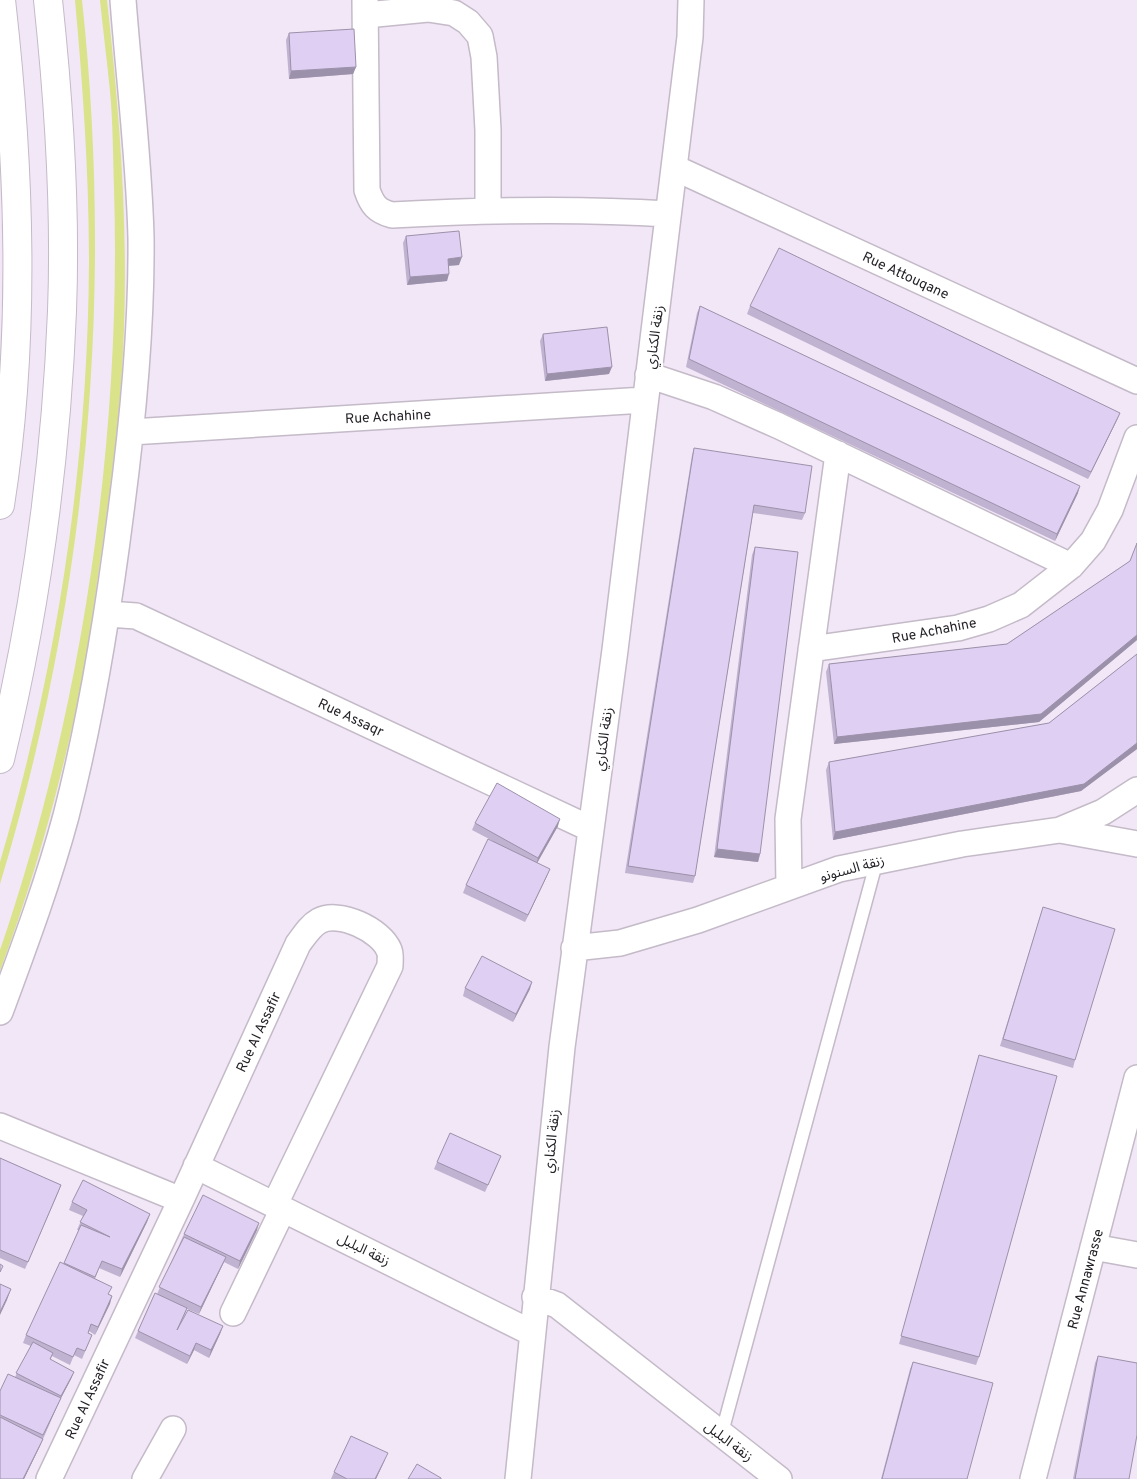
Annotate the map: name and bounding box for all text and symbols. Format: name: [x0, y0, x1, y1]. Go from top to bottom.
street label: Rue Attouqane: [859, 249, 951, 304]
street label: زنقة الكناري: [643, 304, 670, 370]
street label: Rue Achahine: [345, 407, 431, 428]
street label: Rue Achahine: [890, 615, 978, 648]
street label: Rue Assaqr: [315, 696, 386, 741]
street label: زنقة الكناري: [592, 706, 619, 772]
street label: زنقة السنونو: [818, 853, 887, 886]
street label: Rue Al Assafir: [233, 989, 286, 1075]
street label: زنقة الكناري: [541, 1108, 566, 1174]
street label: Rue Annawrasse: [1065, 1227, 1108, 1331]
street label: زنقة البلبل: [334, 1230, 392, 1270]
street label: Rue Al Assafir: [62, 1356, 115, 1442]
street label: زنقة البلبل: [700, 1418, 756, 1466]

